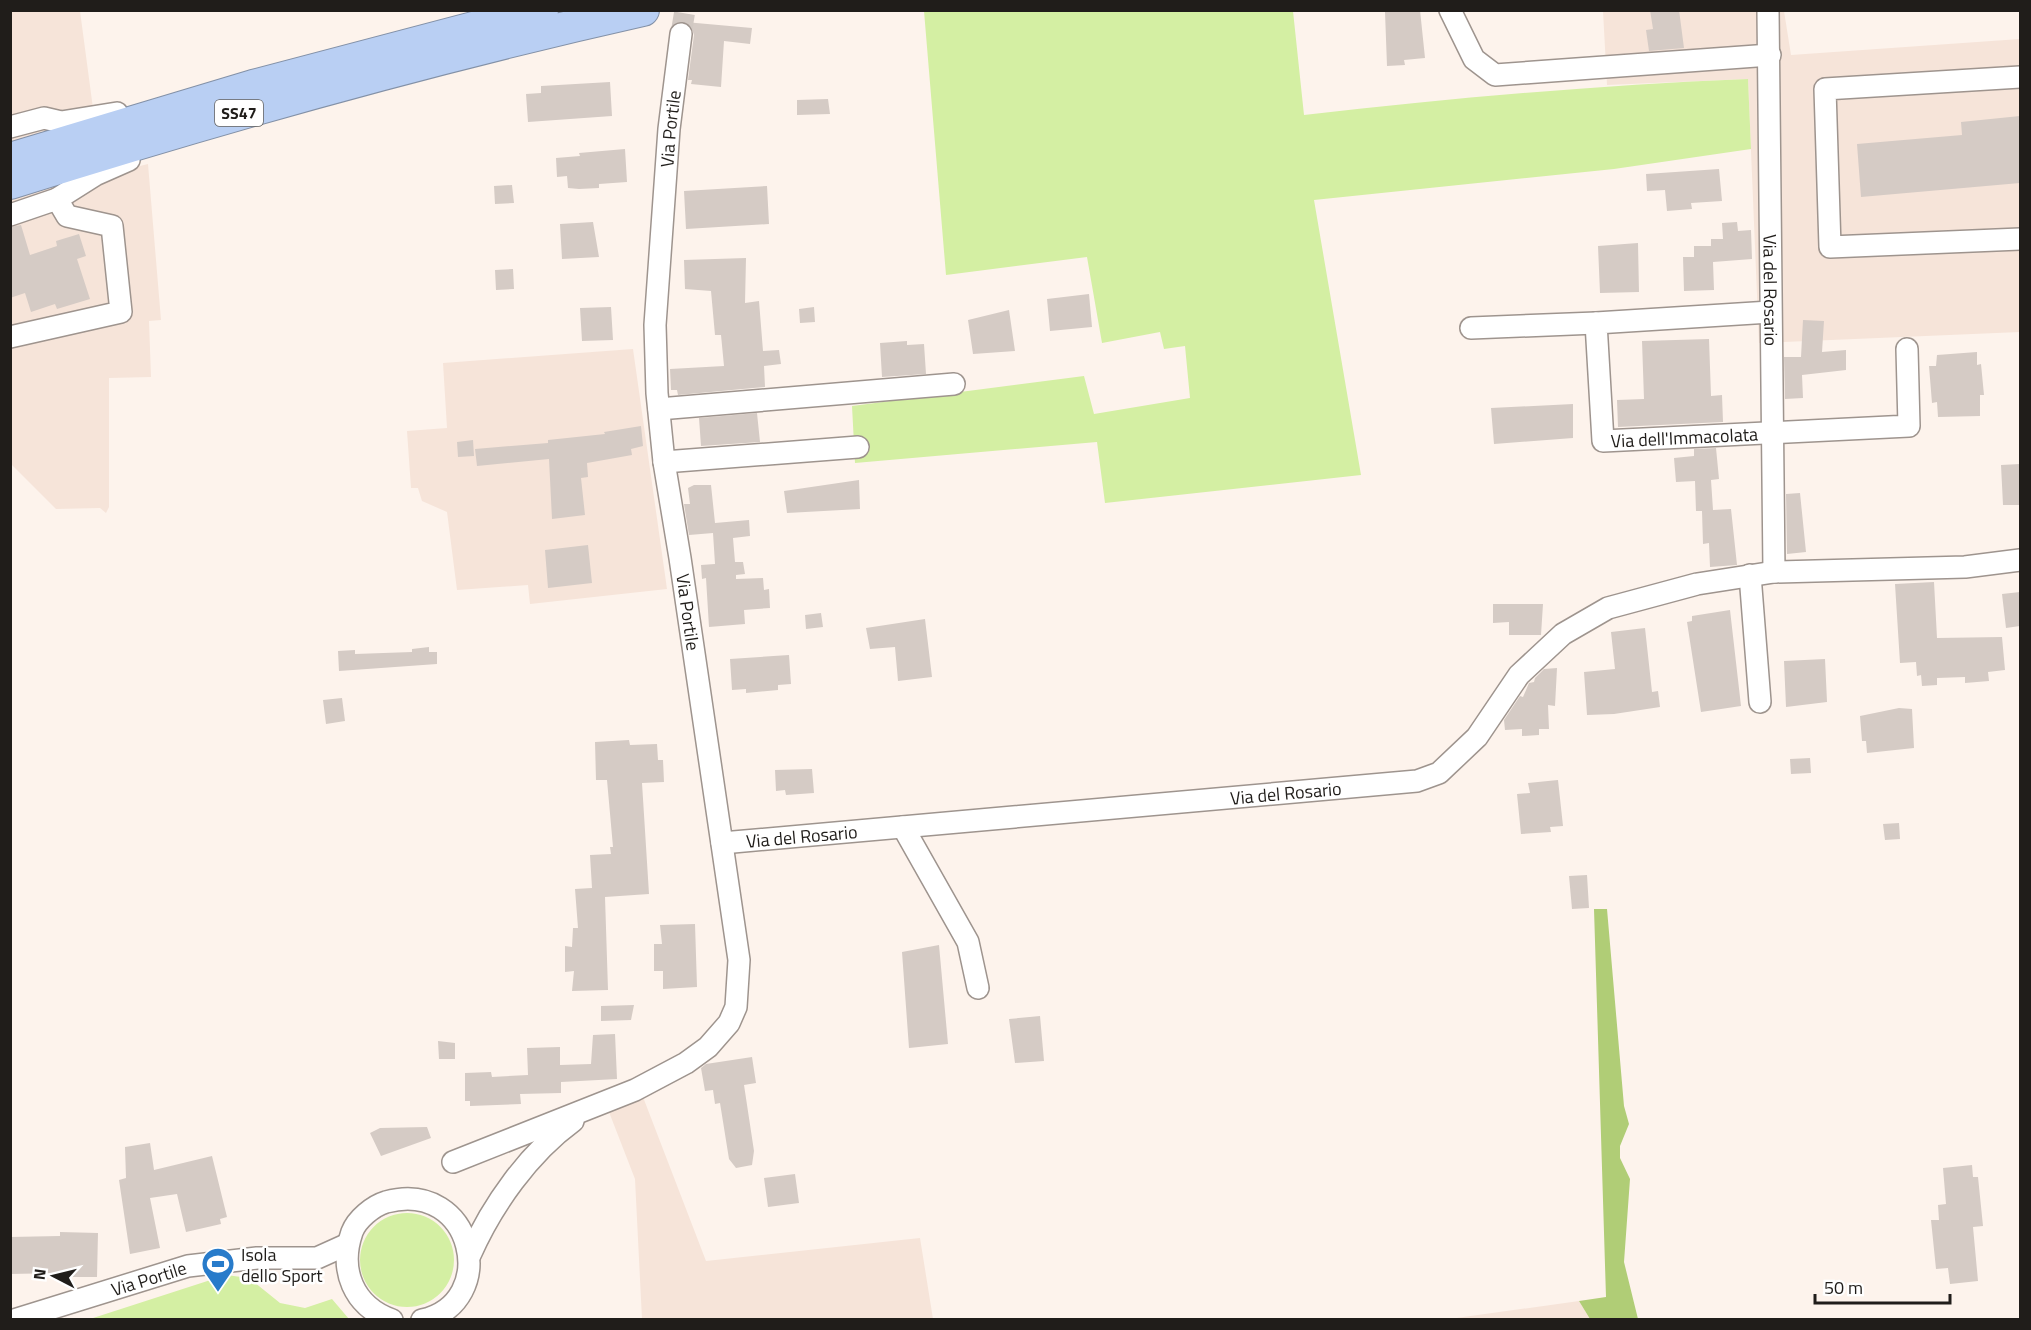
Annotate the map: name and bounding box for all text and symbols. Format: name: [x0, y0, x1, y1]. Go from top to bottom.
street label: Via Portile: [653, 89, 687, 168]
road number: SS47: [215, 100, 263, 126]
street label: Via del Rosario: [1757, 234, 1785, 346]
street label: Via dell'Immacolata: [1610, 420, 1759, 454]
street label: Via Portile: [669, 572, 707, 652]
street label: Via del Rosario: [1229, 774, 1343, 811]
street label: Via del Rosario: [745, 817, 859, 854]
place label: Isola dello Sport: [241, 1241, 323, 1289]
north arrow: [24, 1246, 84, 1306]
sports icon: Isola dello Sport: [200, 1246, 236, 1293]
street label: Via Portile: [108, 1254, 190, 1303]
text: N: [27, 1267, 52, 1281]
scale bar: [1815, 1267, 1950, 1305]
text: 50 m: [1824, 1274, 1863, 1301]

